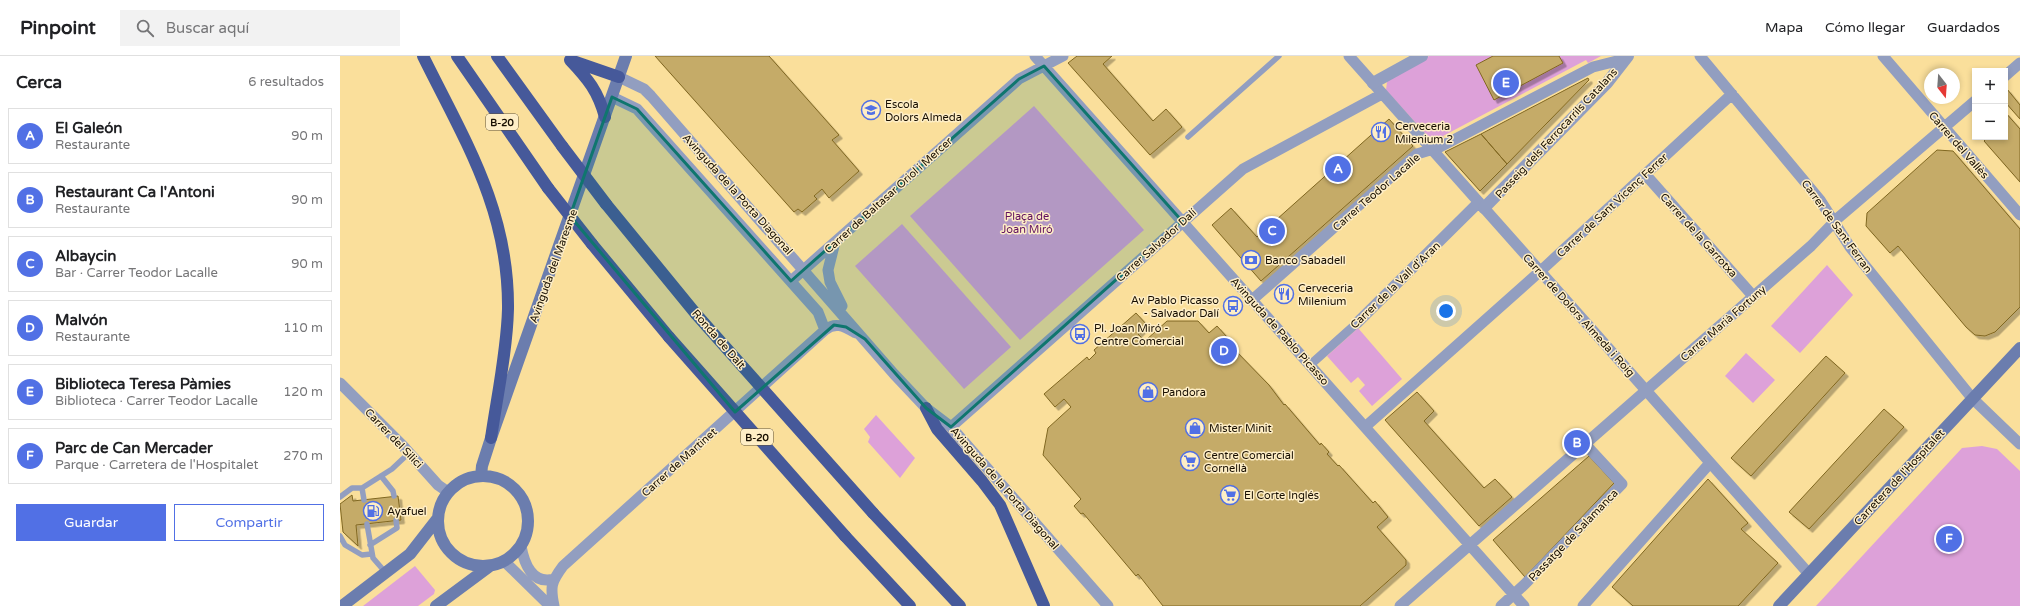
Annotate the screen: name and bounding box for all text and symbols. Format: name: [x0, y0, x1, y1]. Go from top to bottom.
search box: [120, 10, 400, 46]
text: Pinpoint: [20, 17, 96, 39]
icon: search: [134, 17, 156, 39]
text: Buscar aquí: [166, 19, 249, 37]
text: Mapa: [1765, 19, 1803, 36]
text: Cómo llegar: [1825, 19, 1905, 36]
text: Guardados: [1927, 19, 2000, 36]
street label: Passeig dels Ferrocarrils Catalans: [1493, 66, 1620, 201]
pin: E: [1493, 68, 1519, 98]
north arrow: [1924, 68, 1960, 104]
map controls: [1972, 68, 2008, 140]
button: +: [1972, 68, 2008, 104]
text: Cerca: [16, 72, 62, 93]
text: 6 resultados: [248, 74, 324, 90]
place label: Escola Dolors Almeda: [885, 98, 962, 124]
school or university icon: Escola Dolors Almeda: [860, 99, 882, 121]
button: −: [1972, 104, 2008, 140]
street label: Carrer del Vallès: [1926, 109, 1991, 181]
road number: B-20: [486, 114, 518, 130]
text: El Galeón: [55, 119, 122, 137]
place label: Cerveceria Milenium 2: [1395, 120, 1453, 146]
restaurant icon: Cerveceria Milenium 2: [1370, 121, 1392, 143]
text: A: [25, 128, 35, 144]
text: 90 m: [291, 128, 323, 144]
street label: Avinguda de la Porta Diagonal: [680, 131, 795, 257]
street label: Carrer de Baltasar Oriol i Mercer: [822, 134, 956, 256]
text: Restaurante: [55, 137, 130, 153]
street label: Carrer de Sant Vicenç Ferrer: [1554, 150, 1671, 260]
street label: Carrer Teodor Lacalle: [1330, 151, 1423, 234]
pin: A: [1325, 154, 1351, 184]
street label: Carrer de Sant Ferran: [1798, 177, 1875, 275]
text: Restaurant Ca l'Antoni: [55, 183, 215, 201]
street label: Carrer de la Garrotxa: [1657, 191, 1740, 280]
text: B: [25, 192, 35, 208]
text: 90 m: [291, 192, 323, 208]
text: Restaurante: [55, 201, 130, 217]
street label: Carrer Salvador Dalí: [1114, 206, 1199, 285]
street label: Avinguda del Maresme: [527, 207, 580, 325]
park label: Plaça de Joan Miró: [1001, 210, 1053, 236]
pin: C: [1259, 216, 1285, 246]
street label: Carrer de la Vall d'Aran: [1348, 239, 1443, 331]
text: Albaycin: [55, 247, 116, 265]
bank icon: Banco Sabadell: [1240, 249, 1262, 271]
street label: Carrer de Dolors Almeda i Roig: [1520, 251, 1637, 380]
place label: Banco Sabadell: [1265, 254, 1346, 267]
text: C: [25, 256, 35, 272]
text: 90 m: [291, 256, 323, 272]
text: Bar · Carrer Teodor Lacalle: [55, 265, 218, 281]
street label: Avinguda de Pablo Picasso: [1228, 275, 1332, 388]
place label: Cerveceria Milenium: [1298, 282, 1353, 308]
restaurant icon: Cerveceria Milenium: [1273, 283, 1295, 305]
street label: Carrer Marià Fortuny: [1678, 283, 1769, 364]
place label: Av Pablo Picasso - Salvador Dalí: [1131, 294, 1219, 320]
bus stop icon: Av Pablo Picasso - Salvador Dalí: [1222, 295, 1244, 317]
your location: [1436, 301, 1456, 321]
street label: Ronda de Dalt: [689, 307, 748, 372]
text: Malvón: [55, 311, 108, 329]
text: D: [25, 320, 35, 336]
text: 110 m: [283, 320, 323, 336]
place label: Pl. Joan Miró - Centre Comercial: [1094, 322, 1184, 348]
bus stop icon: Pl. Joan Miró - Centre Comercial: [1069, 323, 1091, 345]
text: Restaurante: [55, 329, 130, 345]
pin: D: [1211, 336, 1237, 366]
text: Biblioteca Teresa Pàmies: [55, 375, 231, 393]
shop icon: Pandora: [1137, 381, 1159, 403]
text: E: [26, 384, 34, 400]
text: 120 m: [283, 384, 323, 400]
place label: Pandora: [1162, 386, 1206, 399]
text: Biblioteca · Carrer Teodor Lacalle: [55, 393, 258, 409]
street label: Carrer del Silici: [362, 406, 425, 471]
shop icon: Mister Minit: [1184, 417, 1206, 439]
place label: Mister Minit: [1209, 422, 1272, 435]
street label: Avinguda de la Porta Diagonal: [948, 424, 1061, 552]
street label: Carrer de Martinet: [639, 425, 720, 499]
street label: Carretera de l'Hospitalet: [1851, 427, 1947, 528]
pin: B: [1564, 428, 1590, 458]
road number: B-20: [741, 429, 773, 445]
text: Parc de Can Mercader: [55, 439, 213, 457]
text: F: [26, 448, 34, 464]
text: 270 m: [283, 448, 323, 464]
place label: Centre Comercial Cornellà: [1204, 449, 1294, 475]
supermarket icon: Centre Comercial Cornellà: [1179, 450, 1201, 472]
text: Parque · Carretera de l'Hospitalet: [55, 457, 259, 473]
supermarket icon: El Corte Inglés: [1219, 484, 1241, 506]
street label: Passatge de Salamanca: [1526, 487, 1621, 584]
place label: El Corte Inglés: [1244, 489, 1319, 502]
fuel station icon: Ayafuel: [362, 500, 384, 522]
button: Guardar: [16, 504, 166, 541]
button: Compartir: [174, 504, 324, 541]
place label: Ayafuel: [387, 505, 427, 518]
pin: F: [1936, 524, 1962, 554]

